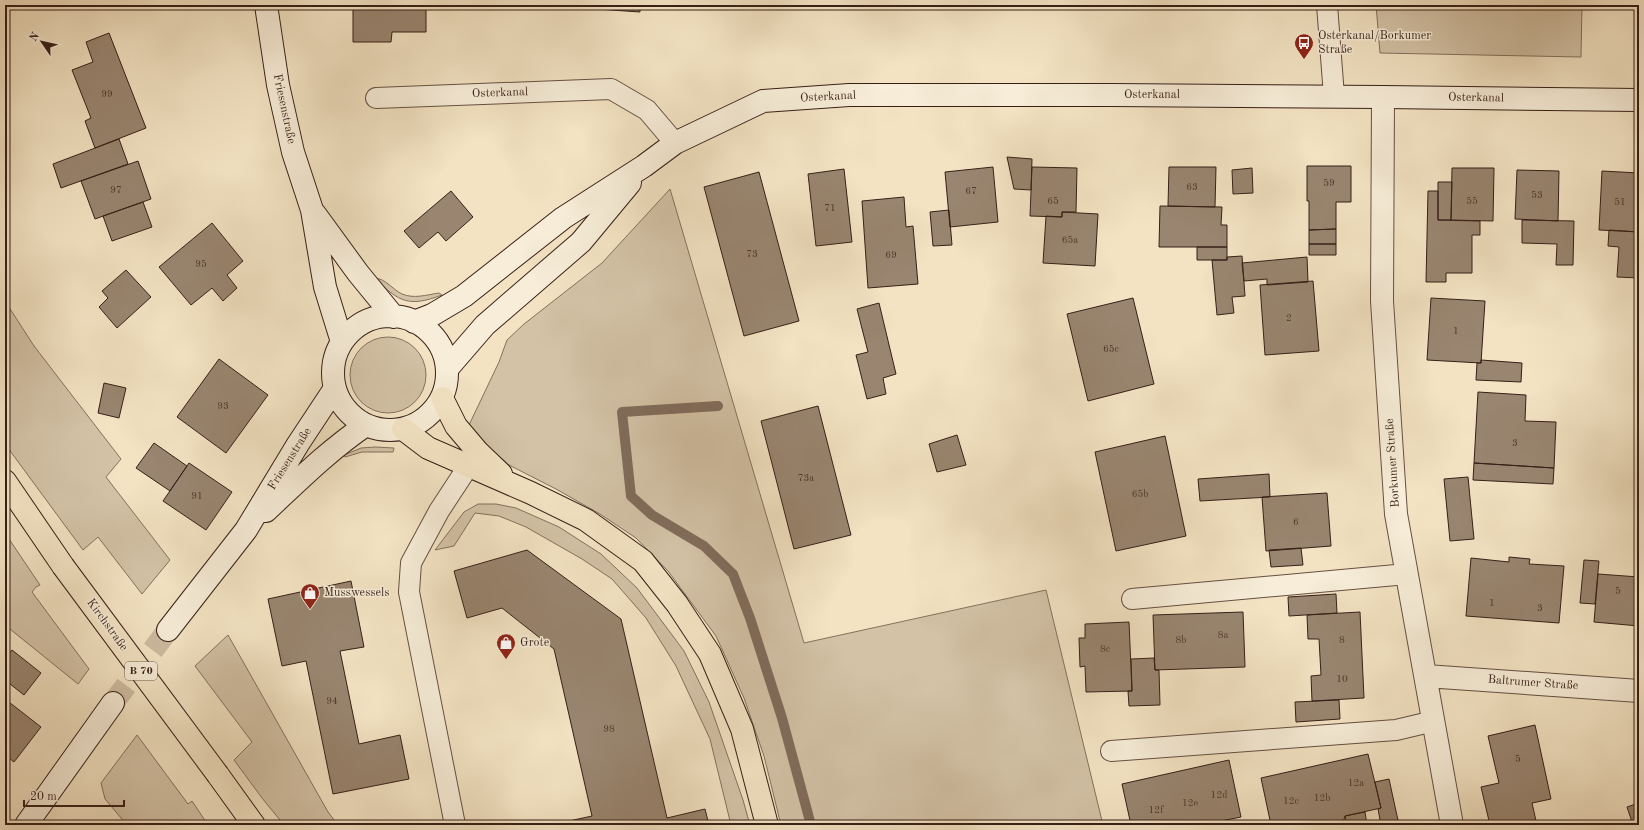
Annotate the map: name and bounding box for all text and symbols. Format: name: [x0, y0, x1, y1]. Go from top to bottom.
north arrow: [22, 22, 62, 62]
text: N: [28, 30, 42, 44]
place label: Osterkanal/Borkumer Straße: [1318, 30, 1431, 56]
bus stop icon: Osterkanal/Borkumer Straße: [1293, 32, 1315, 60]
street label: Friesenstraße: [271, 73, 297, 145]
street label: Osterkanal: [472, 86, 528, 100]
house number: 99: [101, 89, 113, 99]
street label: Osterkanal: [1124, 89, 1180, 101]
street label: Osterkanal: [800, 90, 856, 104]
street label: Osterkanal: [1448, 92, 1504, 104]
house number: 59: [1323, 178, 1335, 188]
house number: 63: [1186, 182, 1198, 192]
house number: 97: [110, 185, 122, 195]
house number: 67: [965, 186, 977, 196]
house number: 53: [1531, 190, 1543, 200]
house number: 65: [1047, 196, 1059, 206]
house number: 55: [1466, 196, 1478, 206]
house number: 51: [1614, 197, 1626, 207]
house number: 71: [824, 203, 836, 213]
house number: 65a: [1062, 235, 1078, 245]
house number: 73: [746, 249, 758, 259]
house number: 69: [885, 250, 897, 260]
house number: 95: [195, 259, 207, 269]
house number: 2: [1286, 313, 1292, 323]
house number: 1: [1453, 326, 1459, 336]
house number: 65c: [1103, 344, 1120, 354]
house number: 93: [217, 401, 229, 411]
street label: Borkumer Straße: [1384, 417, 1402, 508]
street label: Friesenstraße: [266, 425, 314, 492]
house number: 3: [1512, 438, 1518, 448]
house number: 73a: [798, 473, 814, 483]
house number: 65b: [1132, 489, 1148, 499]
house number: 91: [191, 491, 203, 501]
house number: 6: [1293, 517, 1299, 527]
shop icon: Musswessels: [299, 582, 321, 610]
house number: 5: [1615, 586, 1621, 596]
place label: Musswessels: [324, 587, 390, 599]
street label: Kirchstraße: [84, 597, 130, 654]
house number: 1: [1489, 598, 1495, 608]
house number: 3: [1537, 603, 1543, 613]
house number: 8a: [1218, 630, 1228, 640]
shop icon: Grote: [495, 632, 517, 660]
house number: 8b: [1176, 635, 1186, 645]
house number: 8: [1339, 635, 1345, 645]
place label: Grote: [520, 637, 550, 649]
house number: 8c: [1100, 644, 1111, 654]
road number: B 70: [125, 662, 157, 680]
house number: 10: [1336, 674, 1348, 684]
street label: Baltrumer Straße: [1487, 674, 1579, 692]
house number: 94: [326, 696, 338, 706]
house number: 98: [603, 724, 615, 734]
house number: 5: [1515, 754, 1521, 764]
house number: 12a: [1348, 778, 1364, 788]
scale bar: [24, 782, 124, 808]
house number: 12d: [1211, 790, 1227, 800]
text: 20 m: [30, 791, 57, 803]
house number: 12b: [1314, 793, 1330, 803]
house number: 12c: [1283, 796, 1300, 806]
house number: 12e: [1182, 798, 1198, 808]
house number: 12f: [1149, 805, 1164, 815]

